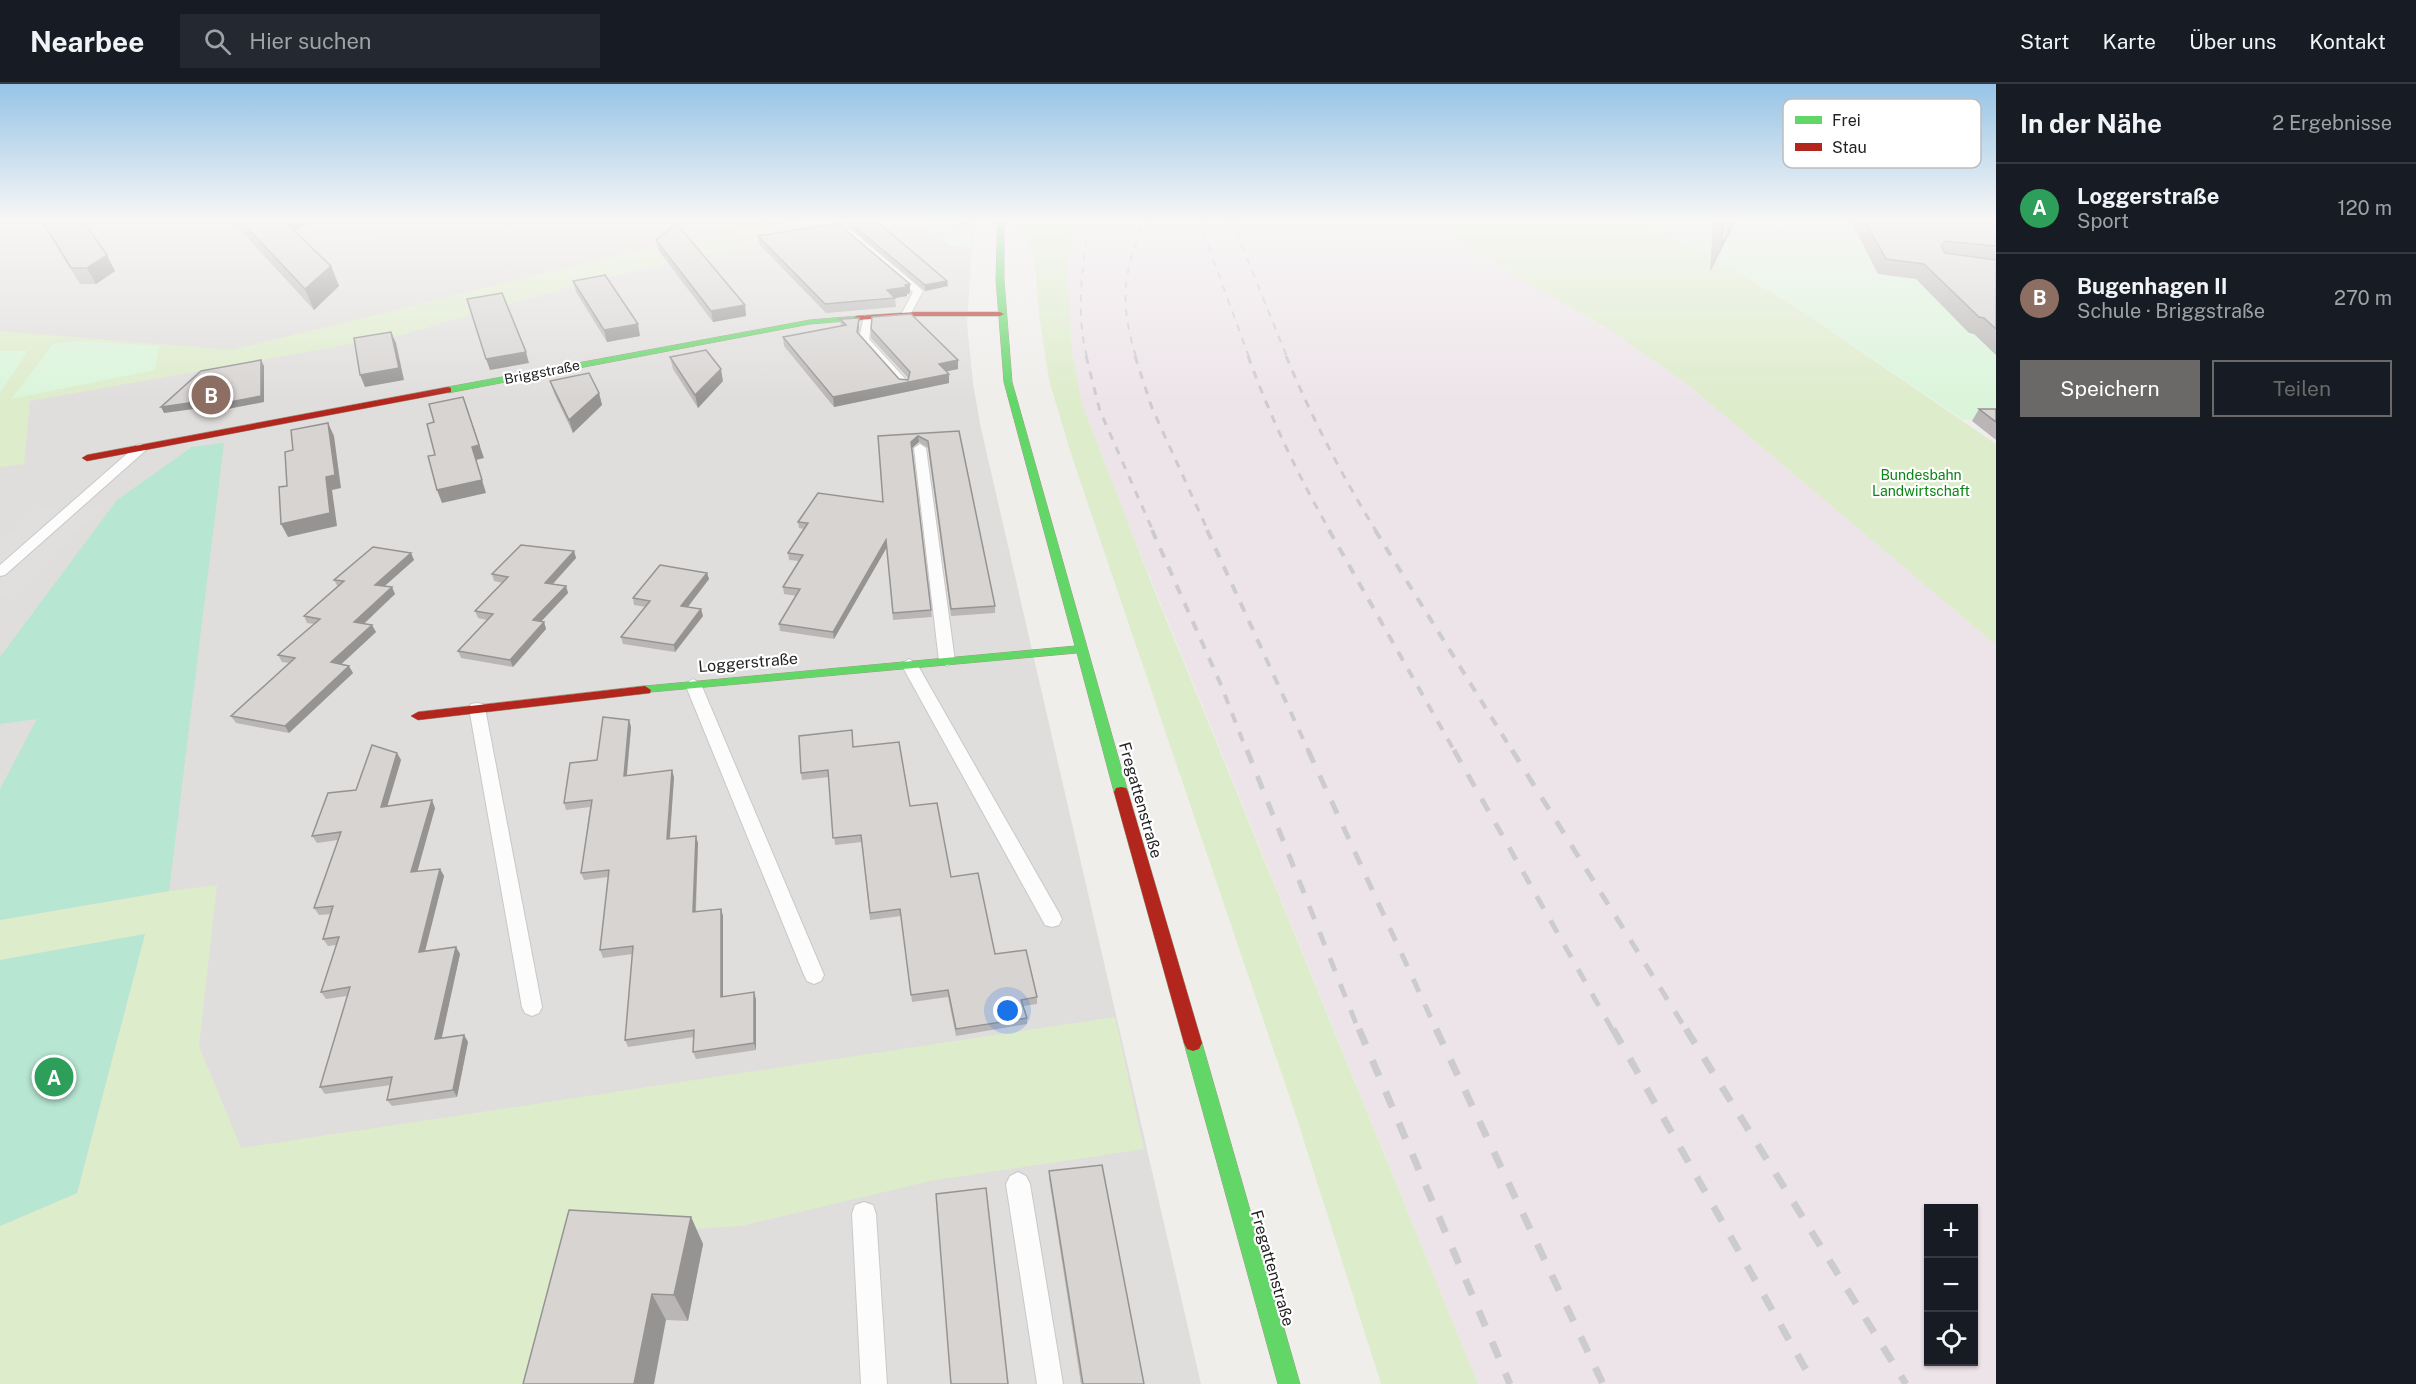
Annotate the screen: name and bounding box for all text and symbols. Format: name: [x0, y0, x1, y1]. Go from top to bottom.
search box: [180, 14, 600, 68]
text: Nearbee: [30, 25, 144, 58]
icon: search: [201, 25, 234, 58]
text: Hier suchen: [249, 28, 372, 54]
text: Start: [2020, 29, 2069, 54]
text: Karte: [2102, 29, 2156, 54]
text: Über uns: [2189, 29, 2276, 54]
text: Kontakt: [2309, 29, 2386, 54]
legend: [1783, 99, 1981, 168]
text: In der Nähe: [2020, 108, 2162, 139]
text: Frei: [1832, 111, 1861, 130]
text: 2 Ergebnisse: [2272, 111, 2392, 135]
text: Stau: [1832, 138, 1867, 157]
text: Loggerstraße: [2077, 183, 2219, 209]
text: A: [2032, 196, 2047, 220]
text: 120 m: [2338, 196, 2392, 220]
text: Sport: [2077, 209, 2129, 233]
text: Bugenhagen II: [2077, 273, 2228, 299]
text: B: [2033, 286, 2046, 310]
text: 270 m: [2334, 286, 2392, 310]
text: Schule · Briggstraße: [2077, 299, 2265, 323]
street label: Briggstraße: [503, 357, 581, 387]
button: Speichern: [2020, 360, 2200, 417]
button: Teilen: [2212, 360, 2392, 417]
pin: B: [192, 372, 230, 418]
park label: Bundesbahn Landwirtschaft: [1872, 467, 1970, 499]
street label: Loggerstraße: [697, 649, 799, 676]
street label: Fregattenstraße: [1115, 740, 1166, 860]
your location: [993, 996, 1022, 1025]
pin: A: [34, 1054, 74, 1100]
map controls: [1924, 1204, 1978, 1366]
button: +: [1924, 1204, 1978, 1258]
street label: Fregattenstraße: [1247, 1208, 1298, 1328]
button: −: [1924, 1258, 1978, 1312]
button: locate: [1924, 1312, 1978, 1366]

